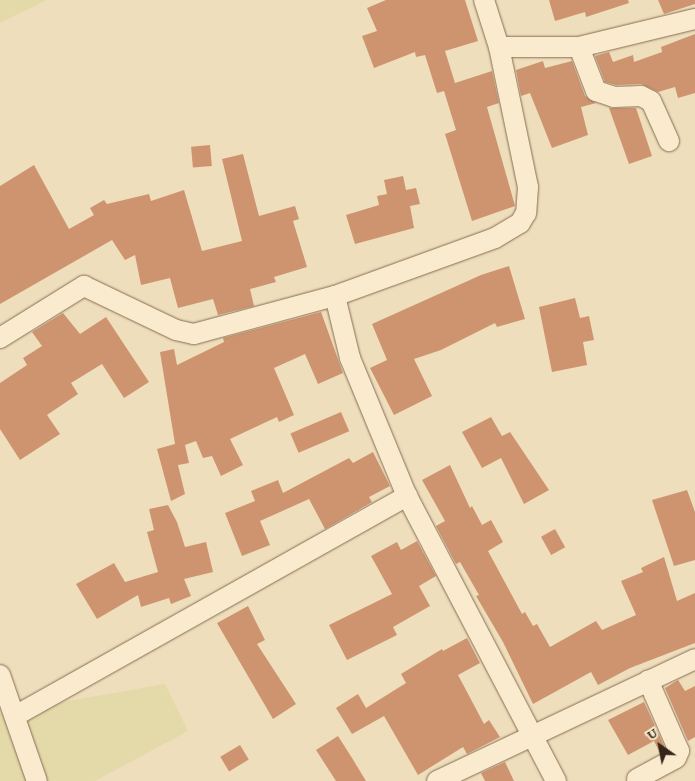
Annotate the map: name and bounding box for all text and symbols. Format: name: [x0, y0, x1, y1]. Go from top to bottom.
north arrow: [635, 721, 685, 771]
text: U: [643, 724, 660, 743]

